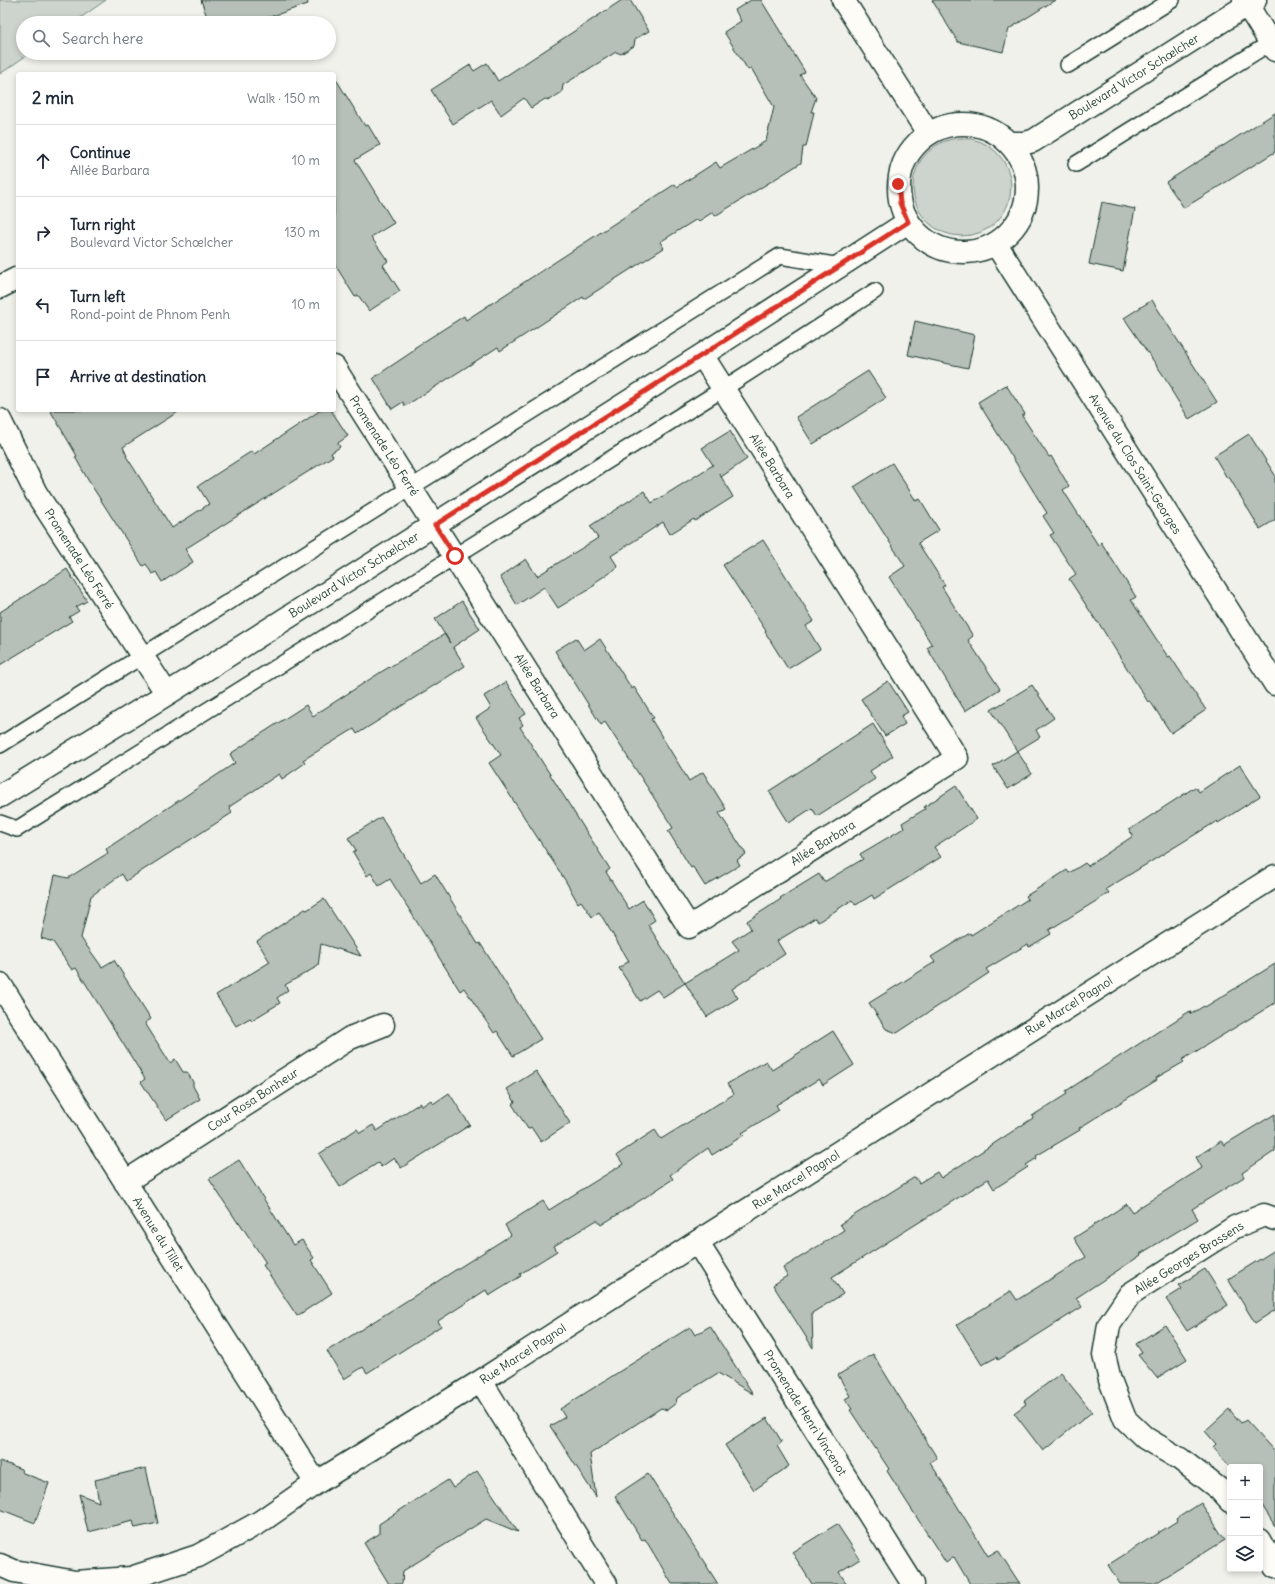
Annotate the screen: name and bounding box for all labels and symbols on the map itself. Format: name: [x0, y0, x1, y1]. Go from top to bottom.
street label: Boulevard Victor Schœlcher: [1066, 30, 1202, 123]
route end: [889, 175, 907, 193]
street label: Avenue du Clos Saint-Georges: [1086, 391, 1185, 537]
street label: Promenade Léo Ferré: [346, 393, 422, 499]
street label: Allée Barbara: [747, 431, 798, 501]
street label: Promenade Léo Ferré: [41, 506, 117, 612]
street label: Boulevard Victor Schœlcher: [286, 528, 422, 621]
route start: [446, 547, 464, 565]
street label: Allée Barbara: [512, 651, 563, 721]
street label: Allée Barbara: [788, 817, 858, 868]
street label: Rue Marcel Pagnol: [1022, 973, 1115, 1038]
street label: Cour Rosa Bonheur: [204, 1064, 301, 1135]
street label: Rue Marcel Pagnol: [749, 1147, 842, 1212]
street label: Avenue du Tillet: [130, 1194, 187, 1274]
street label: Allée Georges Brassens: [1131, 1218, 1246, 1297]
street label: Rue Marcel Pagnol: [477, 1320, 569, 1387]
street label: Promenade Henri Vincenot: [761, 1347, 850, 1478]

